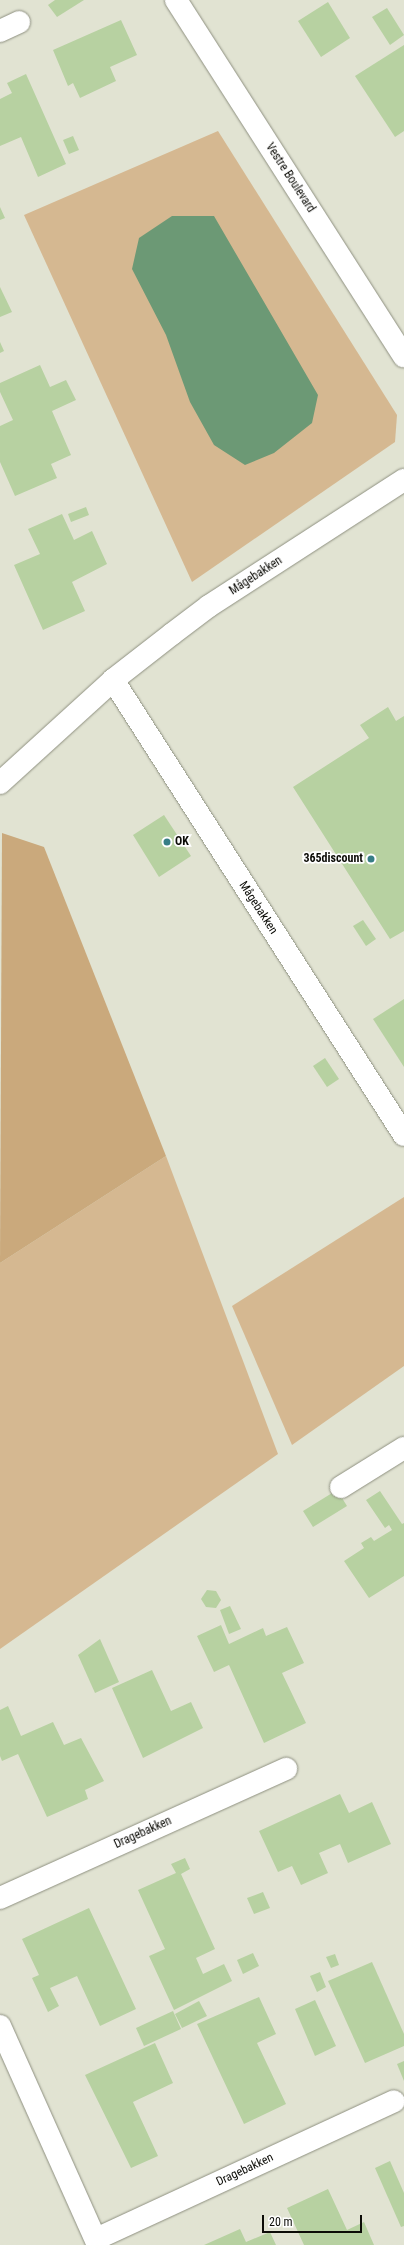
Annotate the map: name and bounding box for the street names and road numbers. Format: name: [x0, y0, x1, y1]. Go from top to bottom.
street label: Vestre Boulevard: [262, 141, 318, 215]
street label: Mågebakken: [227, 554, 285, 598]
street label: Mågebakken: [236, 879, 280, 937]
street label: Dragebakken: [112, 1814, 174, 1852]
street label: Dragebakken: [214, 2151, 276, 2189]

